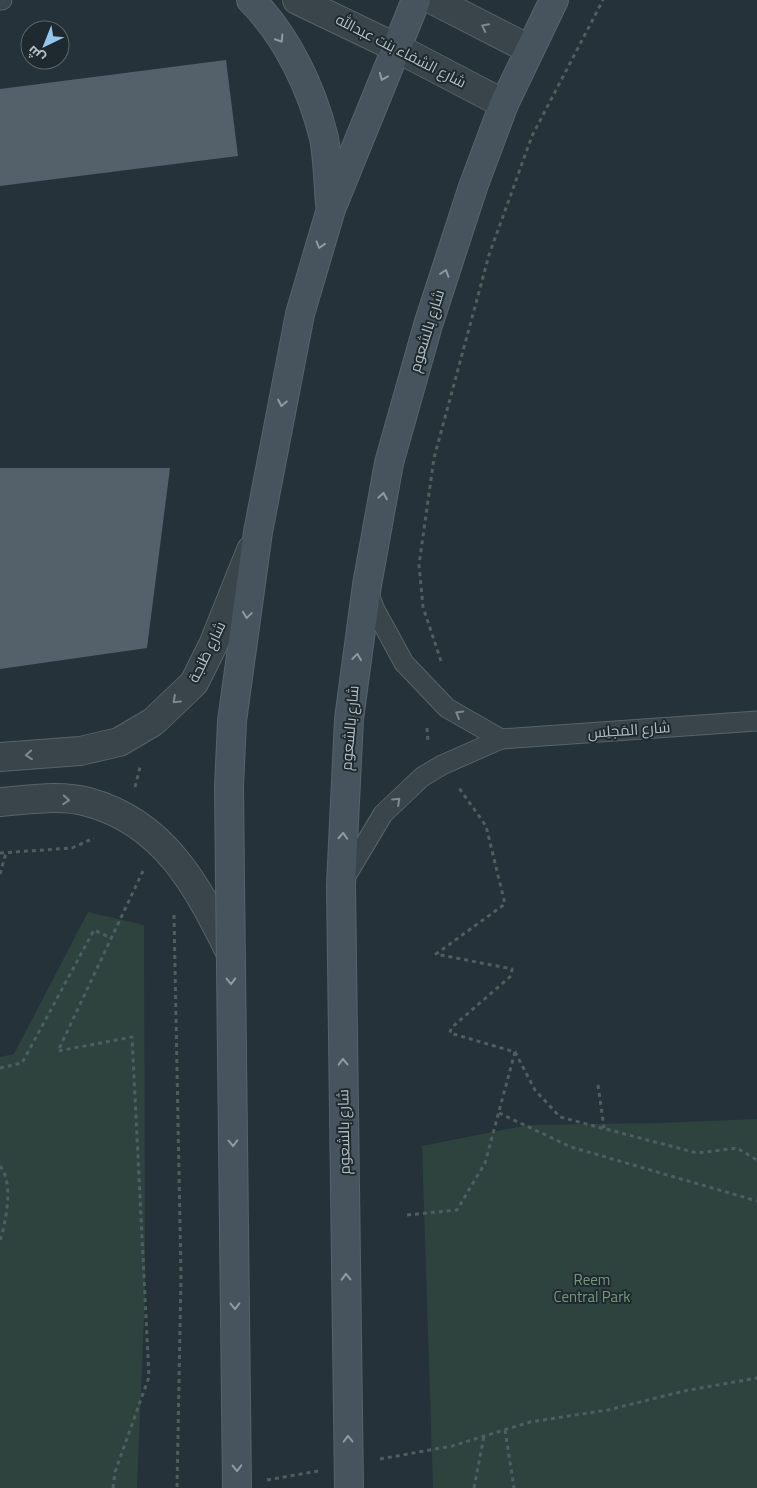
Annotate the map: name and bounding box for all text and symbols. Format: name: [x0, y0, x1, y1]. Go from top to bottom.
street label: شارع الشفاء بنت عبدالله: [332, 8, 471, 93]
north arrow: [20, 20, 70, 70]
one-way arrow: [482, 23, 491, 33]
one-way arrow: [274, 33, 283, 42]
text: ش: [22, 41, 50, 69]
one-way arrow: [379, 72, 390, 81]
one-way arrow: [315, 241, 325, 249]
one-way arrow: [439, 269, 449, 277]
street label: شارع بالشعوم: [403, 287, 450, 375]
one-way arrow: [277, 399, 287, 408]
one-way arrow: [377, 492, 387, 501]
one-way arrow: [243, 611, 253, 620]
street label: شارع طَنجة: [182, 617, 231, 686]
one-way arrow: [351, 652, 362, 660]
street label: شارع بالشعوم: [334, 684, 365, 772]
one-way arrow: [173, 694, 182, 703]
one-way arrow: [455, 711, 464, 721]
street label: شارع المَجلِس: [587, 715, 671, 744]
one-way arrow: [25, 749, 33, 760]
one-way arrow: [62, 794, 70, 805]
one-way arrow: [391, 798, 400, 807]
one-way arrow: [338, 832, 348, 840]
one-way arrow: [226, 978, 236, 985]
one-way arrow: [338, 1058, 348, 1066]
street label: شارع بالشعوم: [331, 1089, 356, 1175]
one-way arrow: [228, 1140, 238, 1148]
park label: Reem Central Park: [553, 1268, 631, 1308]
one-way arrow: [341, 1273, 351, 1280]
one-way arrow: [230, 1302, 240, 1310]
one-way arrow: [343, 1435, 353, 1443]
one-way arrow: [232, 1465, 242, 1473]

